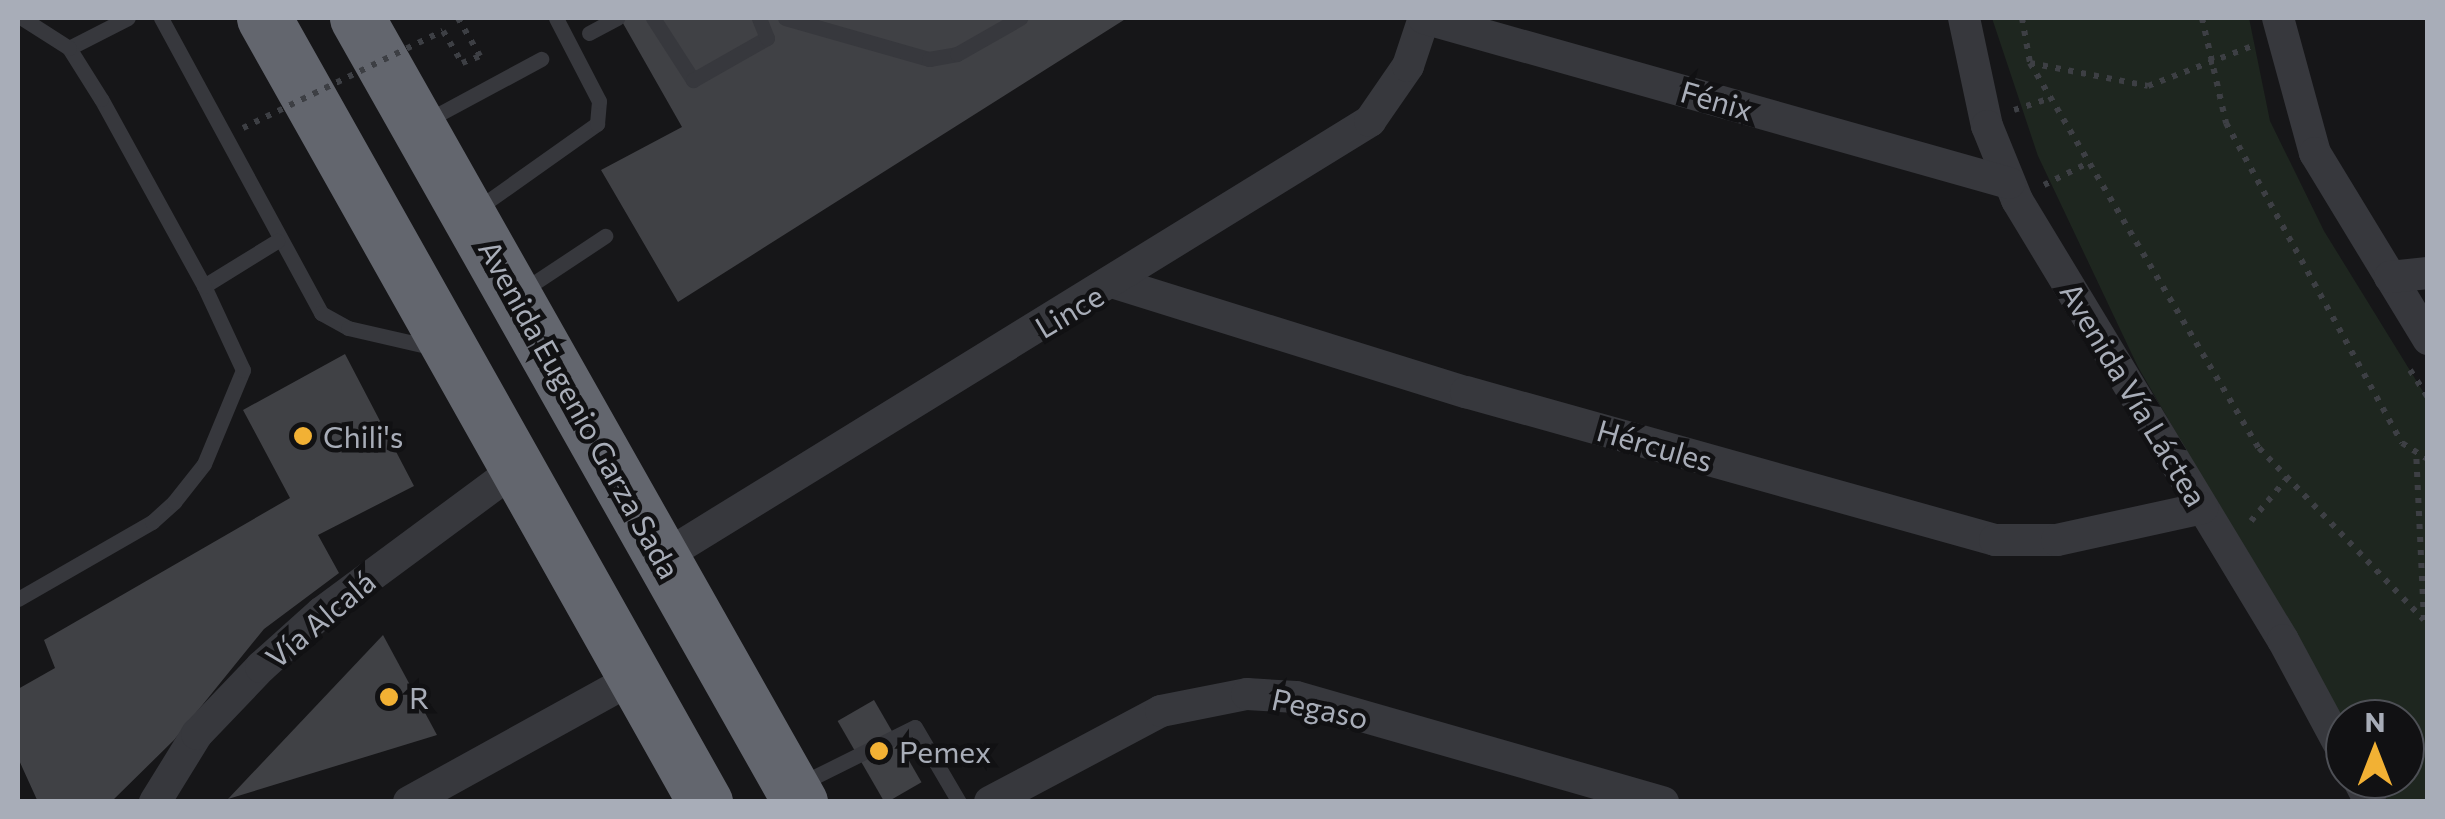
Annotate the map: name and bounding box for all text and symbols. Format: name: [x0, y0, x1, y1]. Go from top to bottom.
street label: Fénix: [1677, 73, 1757, 127]
street label: Avenida Eugenio Garza Sada: [472, 234, 688, 584]
street label: Avenida Vía Láctea: [2053, 276, 2215, 512]
street label: Lince: [1029, 277, 1109, 345]
street label: Hércules: [1593, 411, 1717, 479]
place label: Chili's: [323, 418, 403, 454]
marker: Chili's: [292, 425, 314, 447]
street label: Vía Alcalá: [258, 563, 382, 675]
place label: R: [409, 679, 429, 715]
street label: Pegaso: [1269, 680, 1371, 736]
marker: R: [378, 686, 400, 708]
north arrow: [2325, 699, 2425, 799]
text: N: [2365, 704, 2386, 738]
place label: Pemex: [899, 733, 991, 769]
marker: Pemex: [868, 740, 890, 762]

